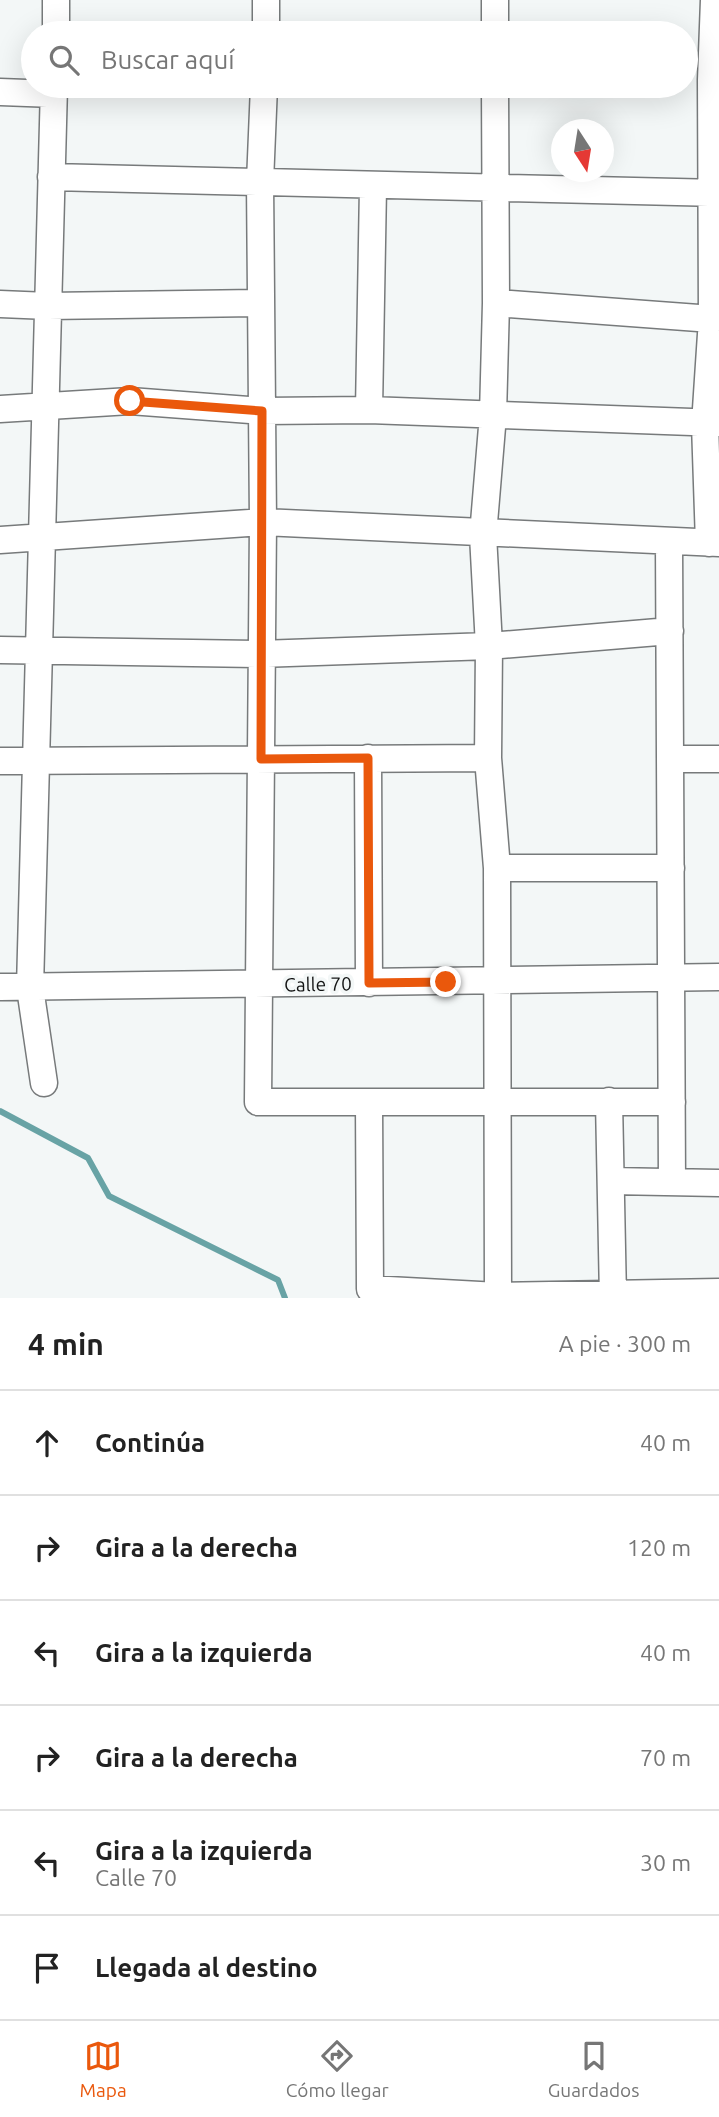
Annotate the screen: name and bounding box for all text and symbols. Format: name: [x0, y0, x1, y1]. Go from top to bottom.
search box: [21, 21, 698, 98]
icon: search: [45, 41, 83, 79]
text: Buscar aquí: [101, 45, 235, 74]
north arrow: [551, 119, 614, 182]
route start: [114, 385, 145, 416]
route end: [430, 966, 461, 997]
street label: Calle 70: [284, 972, 352, 996]
text: 4 min: [28, 1327, 104, 1361]
text: A pie · 300 m: [559, 1331, 691, 1356]
icon: ahead: [28, 1424, 66, 1462]
text: Continúa: [95, 1428, 205, 1457]
text: 40 m: [640, 1430, 691, 1455]
icon: right: [28, 1529, 66, 1567]
text: Gira a la derecha: [95, 1533, 298, 1562]
text: 120 m: [627, 1535, 691, 1560]
icon: left: [28, 1634, 66, 1672]
text: Gira a la izquierda: [95, 1638, 313, 1667]
text: 40 m: [640, 1640, 691, 1665]
icon: right: [28, 1739, 66, 1777]
text: Gira a la derecha: [95, 1743, 298, 1772]
text: 70 m: [640, 1745, 691, 1770]
text: Gira a la izquierda: [95, 1836, 313, 1865]
icon: left: [28, 1844, 66, 1882]
text: 30 m: [640, 1850, 691, 1875]
text: Calle 70: [95, 1865, 177, 1890]
icon: arrive: [28, 1949, 66, 1987]
text: Llegada al destino: [95, 1953, 318, 1982]
tab: Mapa: [80, 2037, 127, 2101]
tab: Cómo llegar: [286, 2037, 389, 2101]
tab: Guardados: [548, 2037, 639, 2101]

